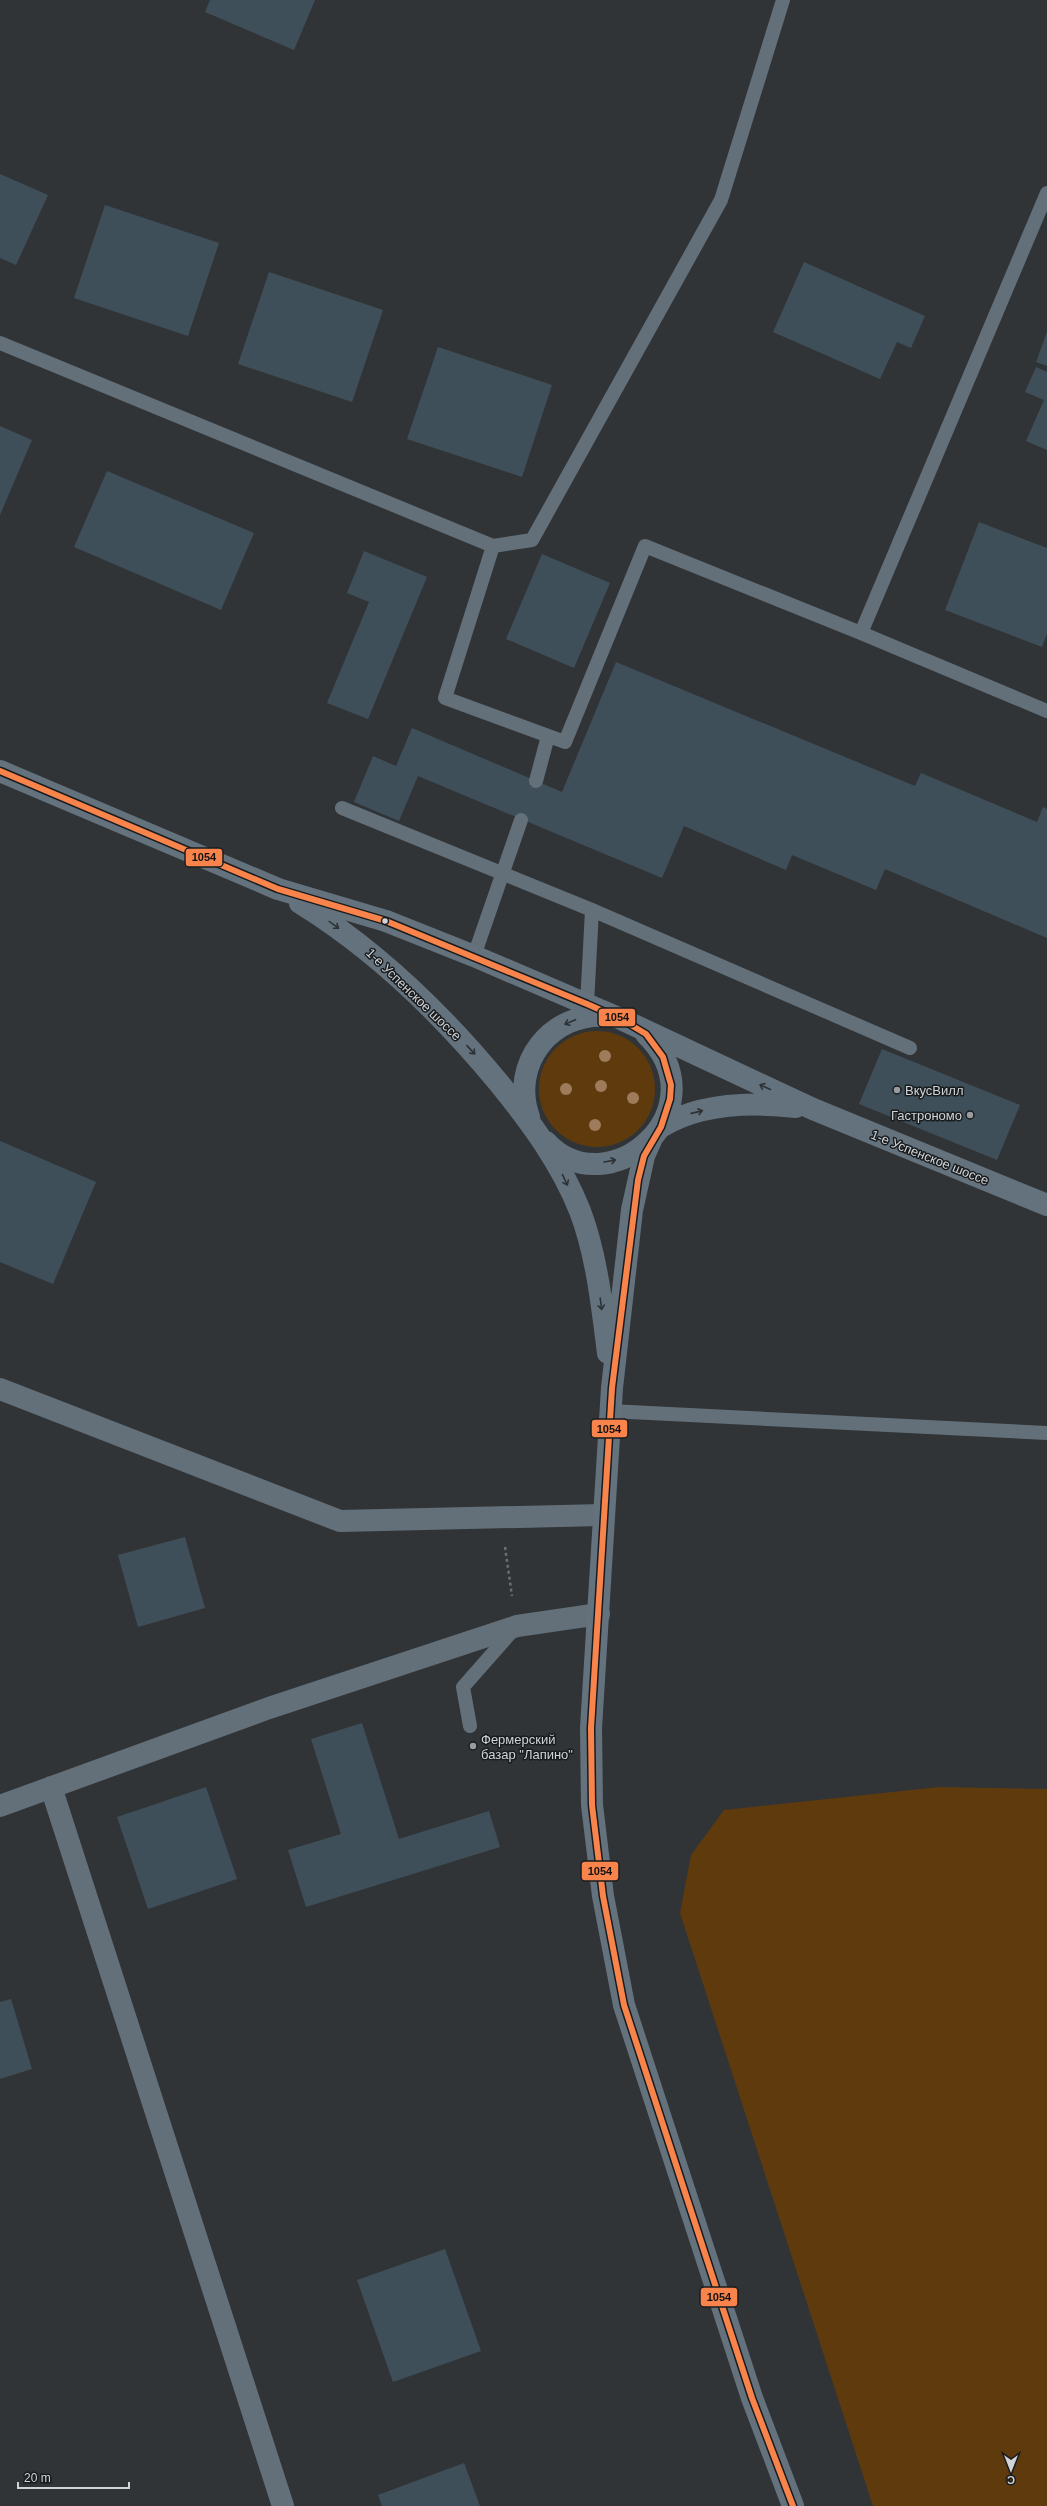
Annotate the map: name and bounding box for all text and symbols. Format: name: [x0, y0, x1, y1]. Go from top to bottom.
line badge: 1054: [185, 848, 223, 867]
text: 1054: [192, 851, 217, 863]
unlabelled marker: [380, 916, 390, 926]
one-way arrow: [328, 921, 339, 929]
street label: 1-е Успенское шоссе: [363, 945, 464, 1044]
line badge: 1054: [598, 1008, 636, 1027]
text: 1054: [605, 1011, 630, 1023]
one-way arrow: [564, 1018, 576, 1026]
one-way arrow: [466, 1045, 476, 1055]
one-way arrow: [760, 1083, 772, 1090]
place label: ВкусВилл: [905, 1083, 963, 1098]
marker: ВкусВилл: [892, 1085, 902, 1095]
one-way arrow: [690, 1108, 703, 1116]
place label: Гастрономо: [891, 1108, 962, 1123]
marker: Гастрономо: [965, 1110, 975, 1120]
street label: 1-е Успенское шоссе: [869, 1127, 991, 1188]
one-way arrow: [603, 1157, 616, 1165]
one-way arrow: [562, 1173, 569, 1185]
one-way arrow: [597, 1297, 605, 1310]
line badge: 1054: [591, 1419, 628, 1438]
text: 1054: [597, 1423, 622, 1435]
place label: Фермерский базар "Лапино": [481, 1732, 573, 1762]
marker: Фермерский базар "Лапино": [468, 1741, 478, 1751]
line badge: 1054: [581, 1861, 619, 1881]
text: 1054: [588, 1865, 613, 1877]
line badge: 1054: [700, 2287, 738, 2307]
text: 1054: [707, 2291, 732, 2303]
north arrow: [991, 2450, 1031, 2490]
scale bar: [18, 2464, 129, 2490]
text: 20 m: [24, 2471, 51, 2485]
text: С: [1007, 2474, 1015, 2486]

